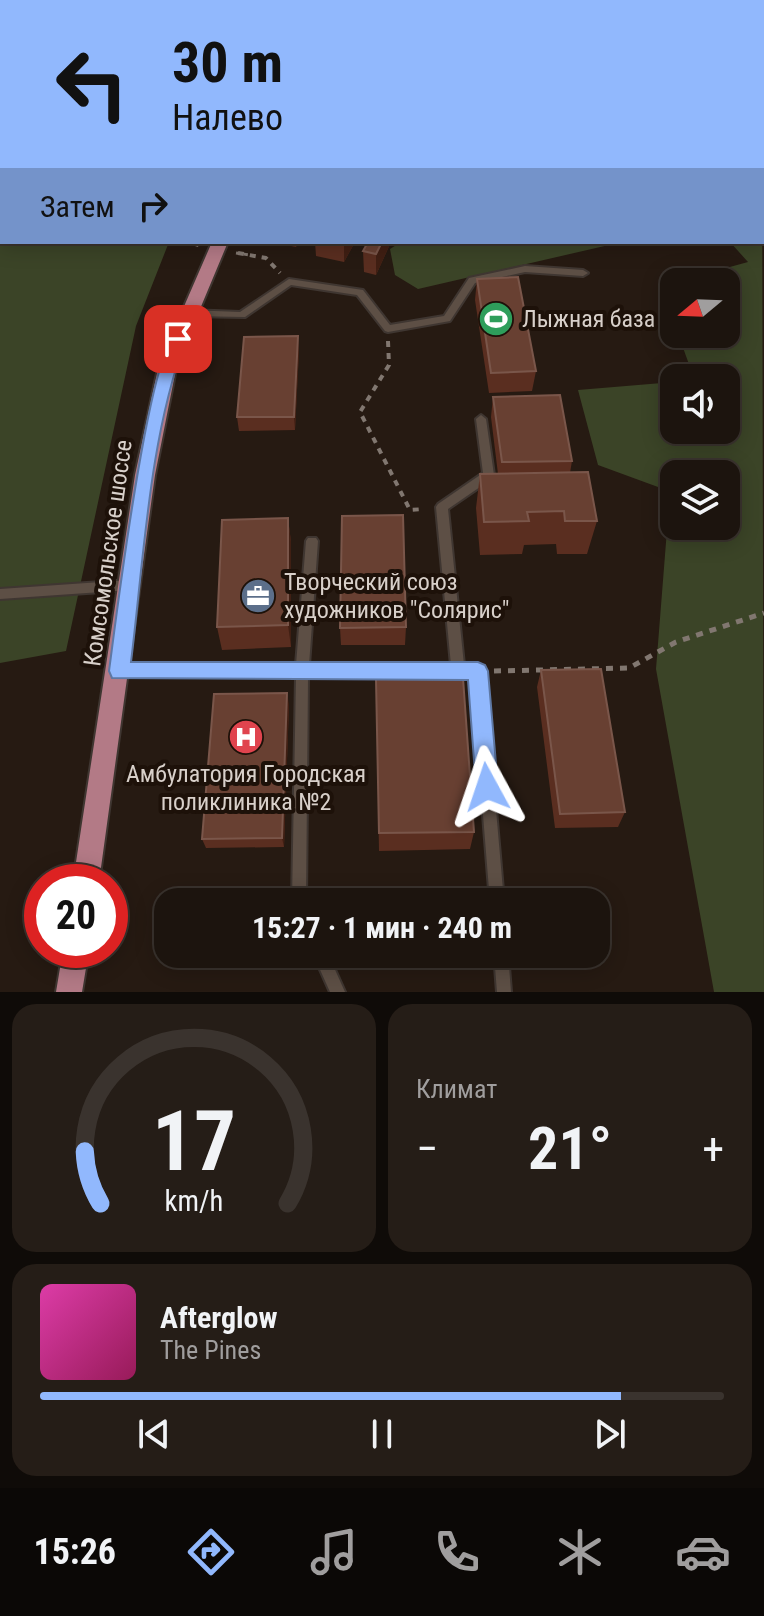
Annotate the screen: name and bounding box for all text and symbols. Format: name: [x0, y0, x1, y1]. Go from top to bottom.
text: 30 m: [172, 30, 283, 96]
icon: left: [40, 32, 144, 136]
text: Налево: [172, 97, 283, 139]
icon: right: [131, 184, 175, 228]
text: Затем: [40, 189, 115, 224]
north arrow: [660, 268, 740, 348]
map controls: [660, 268, 740, 540]
sports icon: Лыжная база: [477, 300, 515, 338]
pin: [144, 305, 212, 373]
place label: Лыжная база: [522, 305, 655, 333]
icon: arrive: [156, 317, 200, 361]
button: sound: [660, 364, 740, 444]
street label: Комсомольское шоссе: [78, 438, 138, 668]
button: layers: [660, 460, 740, 540]
place label: Творческий союз художников "Солярис": [284, 568, 509, 624]
office icon: Творческий союз художников "Солярис": [239, 577, 277, 615]
hospital icon: Амбулатория Городская поликлиника №2: [227, 718, 265, 756]
position arrow: [445, 745, 529, 829]
place label: Амбулатория Городская поликлиника №2: [126, 760, 366, 816]
speed limit sign: 20: [24, 864, 128, 968]
text: 15:27 · 1 мин · 240 m: [252, 910, 512, 945]
text: Климат: [416, 1074, 497, 1104]
text: 17: [152, 1093, 236, 1190]
text: 21°: [528, 1113, 612, 1184]
text: −: [416, 1123, 438, 1175]
text: +: [702, 1123, 724, 1175]
text: km/h: [165, 1184, 223, 1218]
text: Afterglow: [160, 1300, 278, 1335]
text: The Pines: [160, 1335, 261, 1365]
icon: previous: [132, 1412, 176, 1456]
icon: pause: [360, 1412, 404, 1456]
icon: next: [588, 1412, 632, 1456]
icon: directions: [183, 1524, 239, 1580]
icon: music: [306, 1524, 362, 1580]
icon: phone: [429, 1524, 485, 1580]
icon: climate: [552, 1524, 608, 1580]
icon: car: [675, 1524, 731, 1580]
text: 15:26: [33, 1531, 116, 1573]

